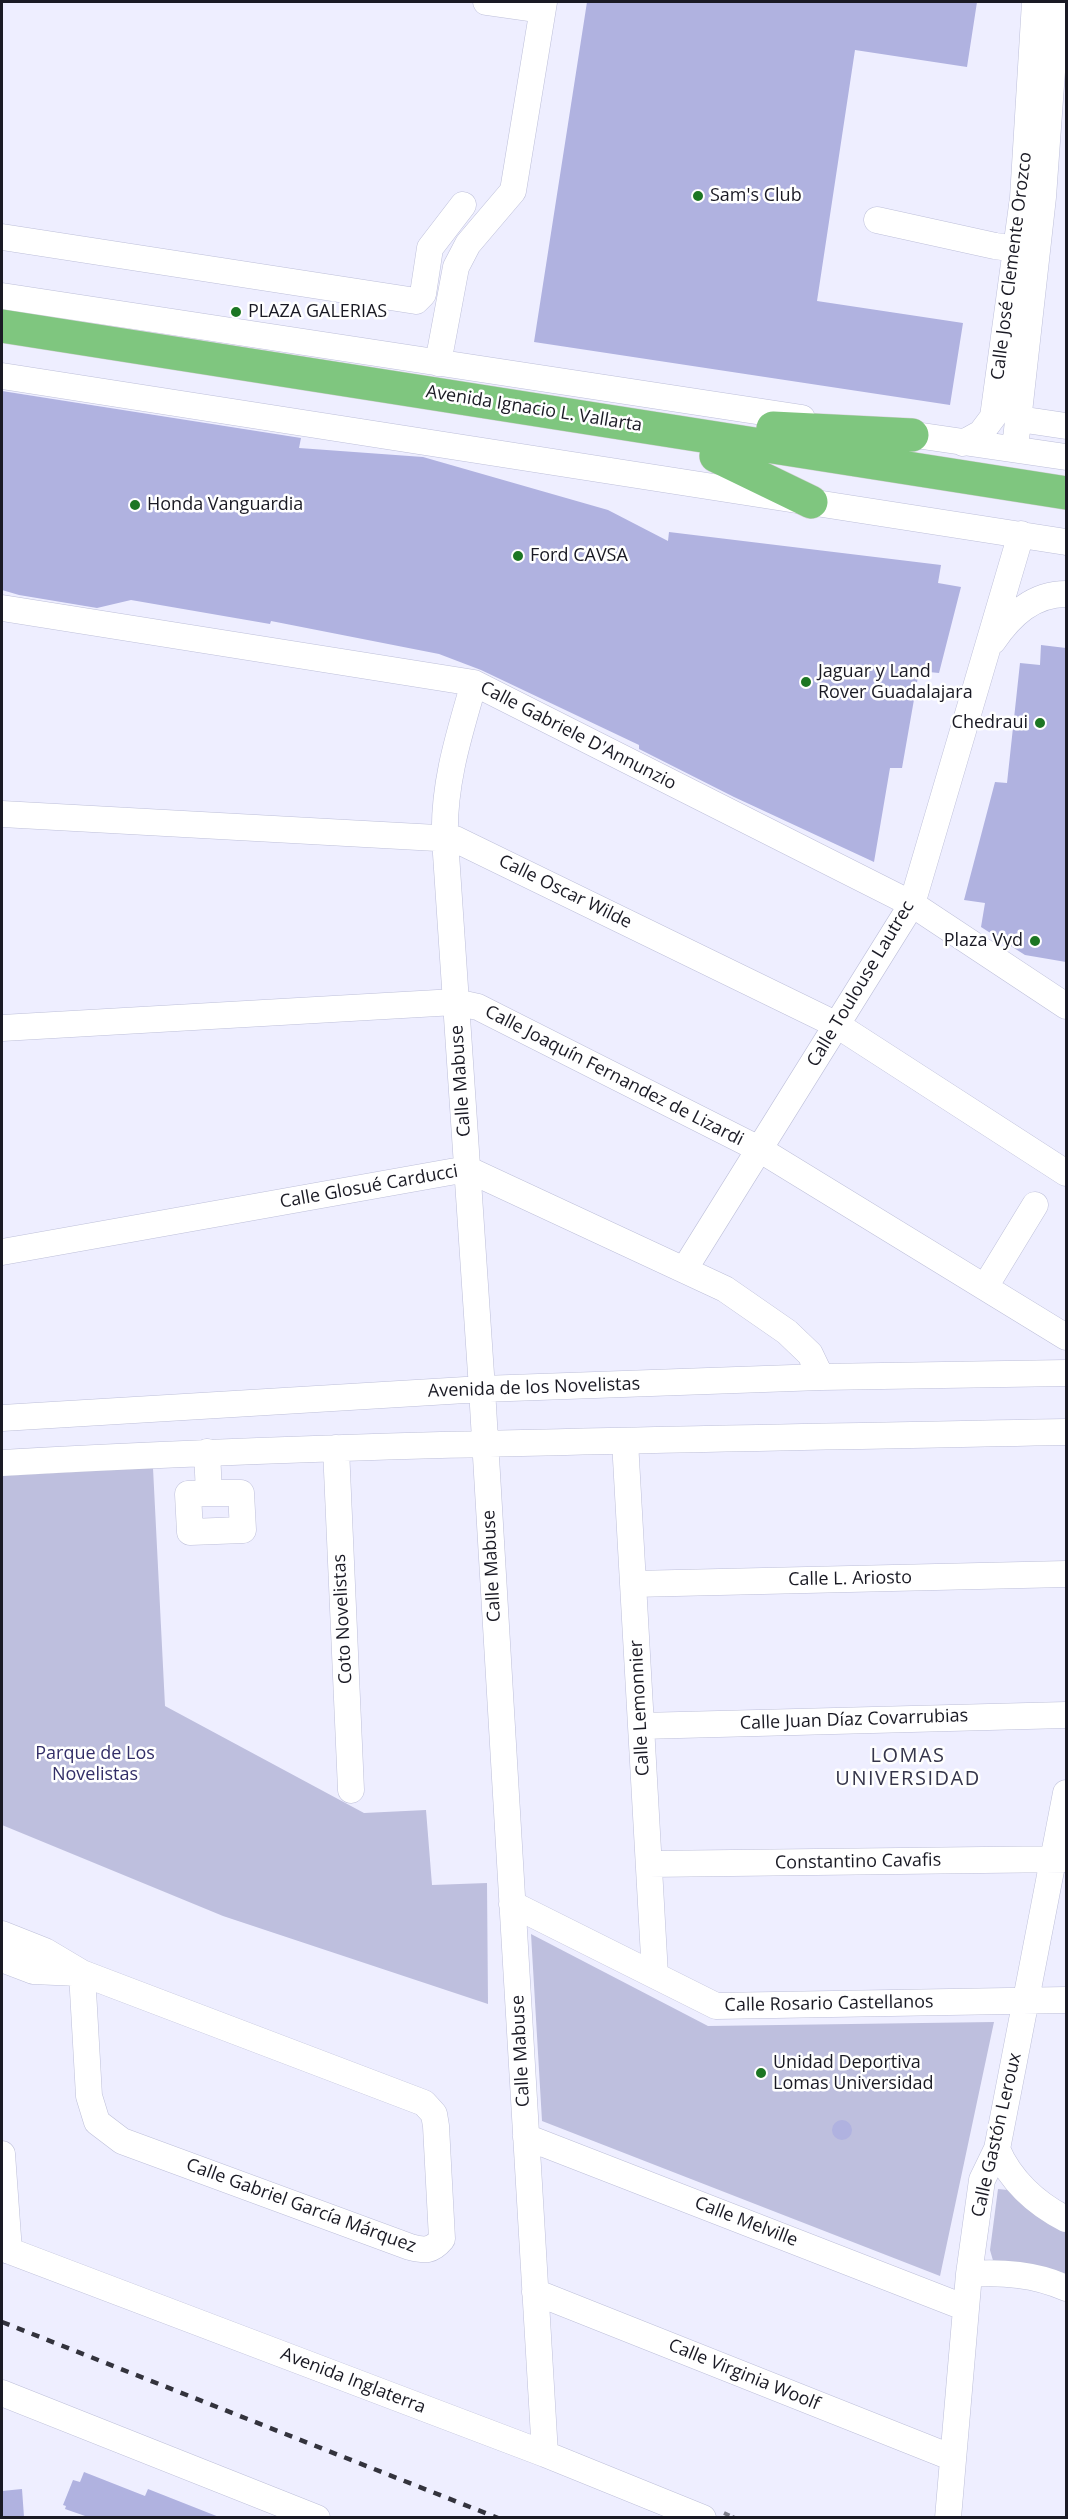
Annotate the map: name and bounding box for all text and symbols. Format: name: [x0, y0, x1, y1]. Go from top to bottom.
street label: Calle José Clemente Orozco: [987, 151, 1037, 381]
place label: Sam's Club: [710, 185, 802, 207]
marker: Sam's Club: [691, 189, 705, 203]
place label: PLAZA GALERIAS: [248, 301, 387, 323]
marker: PLAZA GALERIAS: [229, 305, 243, 319]
street label: Avenida Ignacio L. Vallarta: [424, 381, 644, 437]
place label: Honda Vanguardia: [147, 494, 303, 516]
marker: Honda Vanguardia: [128, 498, 142, 512]
place label: Ford CAVSA: [530, 545, 628, 567]
marker: Ford CAVSA: [511, 549, 525, 563]
place label: Jaguar y Land Rover Guadalajara: [818, 661, 973, 704]
marker: Jaguar y Land Rover Guadalajara: [799, 675, 813, 689]
street label: Calle Gabriele D'Annunzio: [476, 677, 680, 795]
place label: Chedraui: [952, 712, 1028, 734]
marker: Chedraui: [1033, 716, 1047, 730]
street label: Calle Oscar Wilde: [495, 850, 635, 934]
street label: Calle Toulouse Lautrec: [803, 897, 919, 1071]
place label: Plaza Vyd: [944, 930, 1023, 952]
marker: Plaza Vyd: [1028, 934, 1042, 948]
street label: Calle Joaquín Fernandez de Lizardi: [481, 1001, 747, 1151]
street label: Calle Mabuse: [446, 1024, 476, 1138]
street label: Calle Glosué Carducci: [278, 1161, 460, 1213]
street label: Avenida de los Novelistas: [428, 1374, 640, 1402]
street label: Calle Mabuse: [478, 1509, 506, 1623]
street label: Coto Novelistas: [329, 1553, 357, 1685]
street label: Calle L. Ariosto: [788, 1567, 912, 1591]
street label: Calle Lemonnier: [626, 1639, 654, 1777]
street label: Calle Juan Díaz Covarrubias: [739, 1705, 969, 1735]
park label: Parque de Los Novelistas: [35, 1743, 155, 1786]
district label: LOMAS UNIVERSIDAD: [835, 1744, 981, 1791]
street label: Constantino Cavafis: [775, 1850, 941, 1874]
street label: Calle Rosario Castellanos: [724, 1991, 934, 2017]
street label: Calle Mabuse: [507, 1994, 535, 2108]
street label: Calle Gastón Leroux: [968, 2051, 1026, 2219]
place label: Unidad Deportiva Lomas Universidad: [773, 2052, 933, 2094]
marker: Unidad Deportiva Lomas Universidad: [754, 2066, 768, 2080]
street label: Calle Gabriel García Márquez: [183, 2154, 419, 2258]
street label: Calle Melville: [691, 2192, 801, 2252]
street label: Calle Virginia Woolf: [665, 2335, 823, 2415]
street label: Avenida Inglaterra: [278, 2343, 428, 2419]

